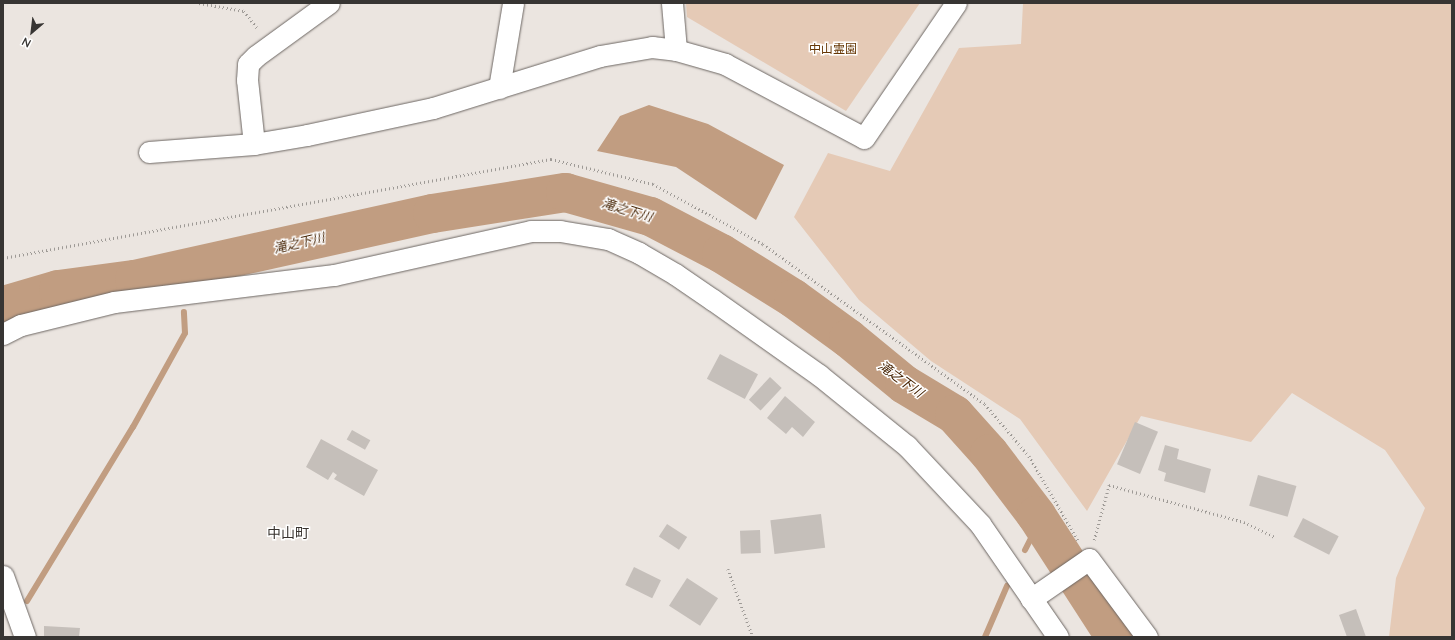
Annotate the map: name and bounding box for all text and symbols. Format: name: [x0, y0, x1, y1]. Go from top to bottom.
north arrow: [12, 12, 52, 52]
text: N: [19, 35, 33, 51]
park label: 中山霊園: [809, 42, 857, 56]
water label: 滝之下川: [600, 195, 654, 225]
water label: 滝之下川: [272, 230, 326, 256]
water label: 滝之下川: [875, 357, 927, 401]
district label: 中山町: [267, 525, 309, 541]

